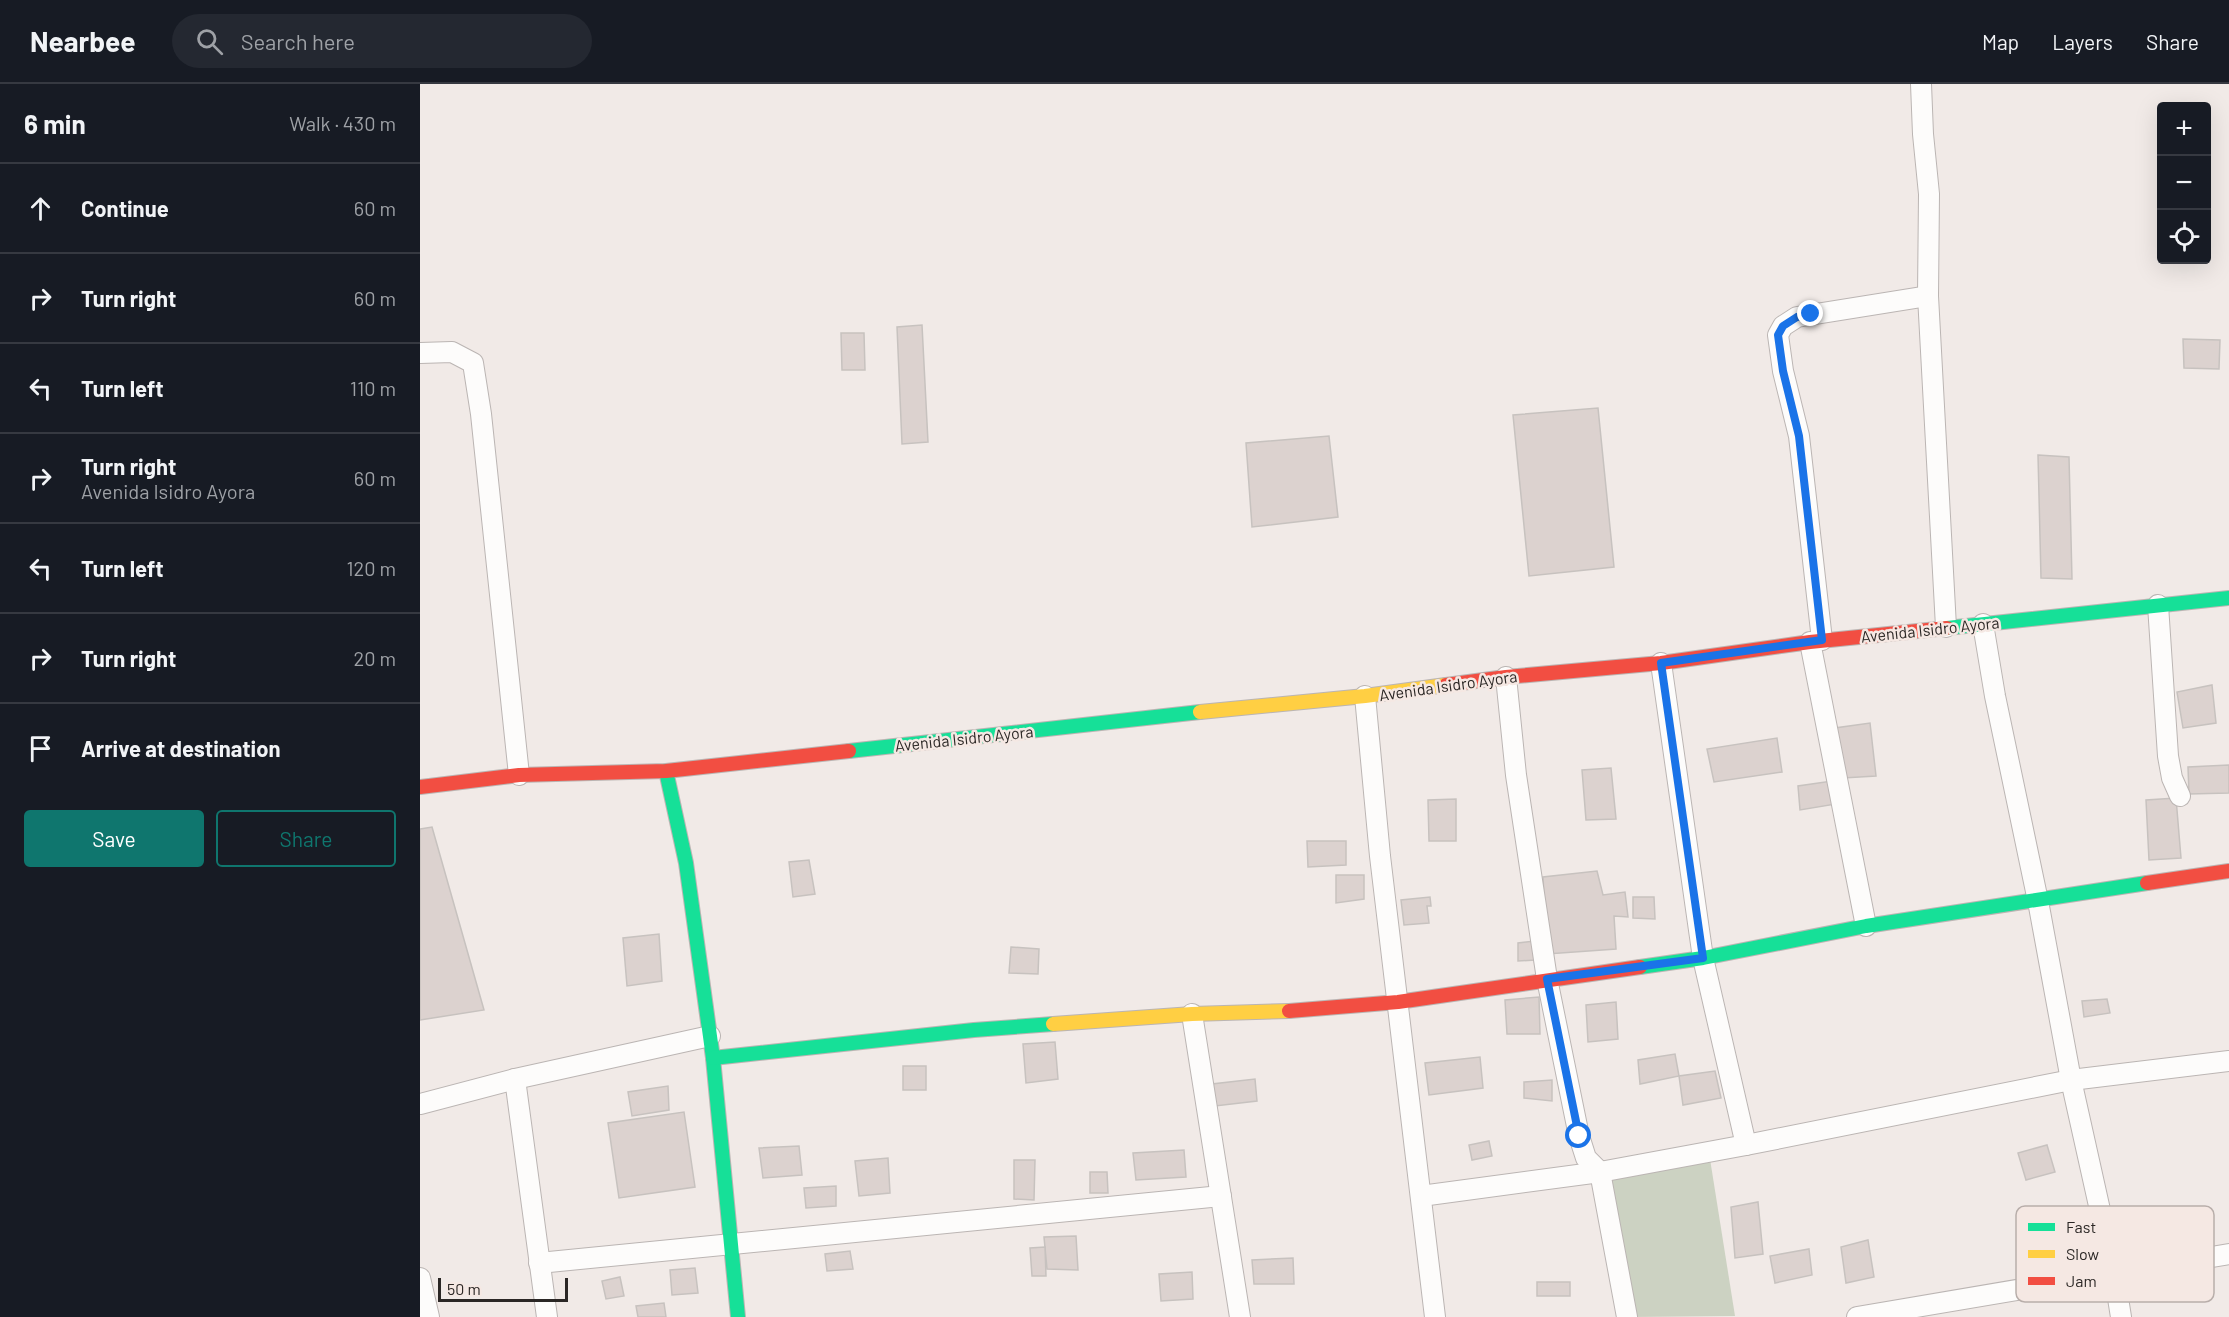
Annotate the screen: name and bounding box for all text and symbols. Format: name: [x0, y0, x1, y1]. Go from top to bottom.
search box: [172, 14, 592, 68]
text: Nearbee: [30, 24, 136, 58]
icon: search: [193, 25, 226, 58]
text: Search here: [241, 28, 355, 54]
text: Map: [1982, 29, 2019, 54]
text: Layers: [2052, 29, 2113, 54]
text: Share: [2146, 29, 2199, 54]
map controls: [2157, 102, 2211, 264]
button: +: [2157, 102, 2211, 156]
text: 6 min: [24, 108, 86, 139]
text: Walk · 430 m: [289, 111, 396, 135]
button: −: [2157, 156, 2211, 210]
icon: ahead: [24, 192, 57, 225]
text: Continue: [81, 195, 169, 221]
text: 60 m: [354, 196, 396, 220]
button: locate: [2157, 210, 2211, 264]
icon: right: [24, 282, 57, 315]
text: Turn right: [81, 285, 176, 311]
text: 60 m: [354, 286, 396, 310]
route end: [1797, 300, 1823, 326]
icon: left: [24, 372, 57, 405]
text: Turn left: [81, 375, 164, 401]
text: 110 m: [350, 376, 396, 400]
text: Turn right: [81, 453, 176, 479]
icon: right: [24, 462, 57, 495]
text: 60 m: [354, 466, 396, 490]
text: Avenida Isidro Ayora: [81, 479, 255, 503]
icon: left: [24, 552, 57, 585]
text: Turn left: [81, 555, 164, 581]
text: 120 m: [346, 556, 396, 580]
street label: Avenida Isidro Ayora: [1860, 612, 2000, 646]
icon: right: [24, 642, 57, 675]
text: Turn right: [81, 645, 176, 671]
text: 20 m: [353, 646, 396, 670]
street label: Avenida Isidro Ayora: [1378, 666, 1518, 704]
street label: Avenida Isidro Ayora: [894, 721, 1034, 755]
icon: arrive: [24, 732, 57, 765]
text: Arrive at destination: [81, 735, 280, 761]
button: Save: [24, 810, 204, 867]
button: Share: [216, 810, 396, 867]
route start: [1565, 1122, 1591, 1148]
legend: [2016, 1206, 2214, 1302]
text: Fast: [2066, 1217, 2096, 1236]
text: Slow: [2066, 1244, 2099, 1263]
text: Jam: [2066, 1271, 2097, 1290]
scale bar: [438, 1275, 568, 1302]
text: 50 m: [447, 1279, 481, 1298]

